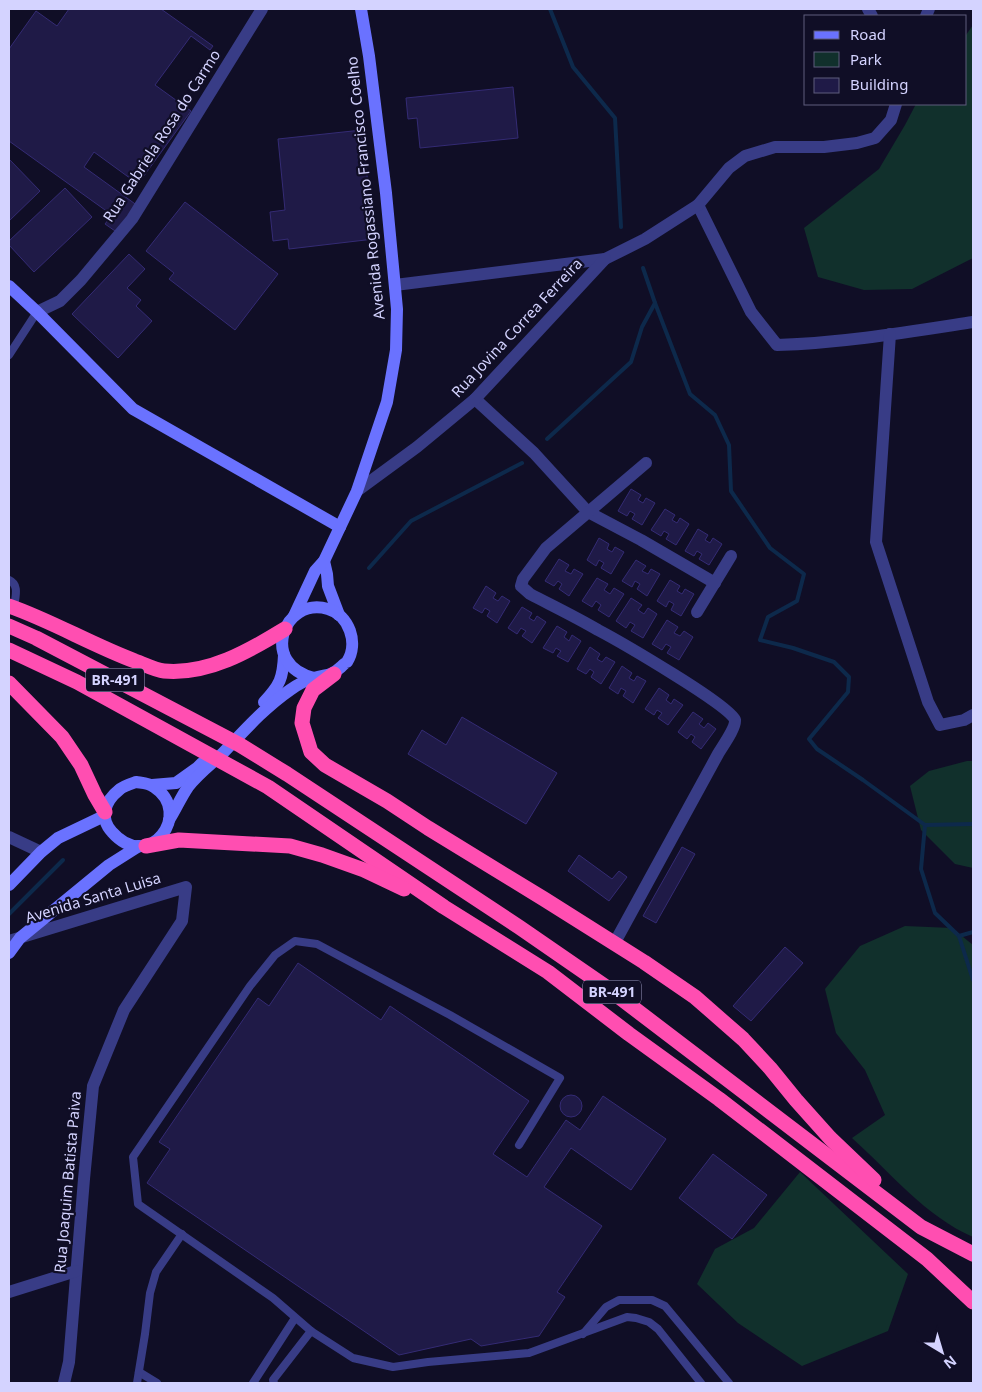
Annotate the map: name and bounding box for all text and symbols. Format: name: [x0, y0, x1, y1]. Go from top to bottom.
legend: [804, 15, 967, 105]
text: Road: [850, 24, 886, 44]
street label: Rua Gabriela Rosa do Carmo: [98, 46, 224, 225]
text: Park: [850, 49, 882, 69]
street label: Avenida Rogassiano Francisco Coelho: [341, 56, 389, 321]
text: Building: [850, 74, 908, 94]
street label: Rua Jovina Correa Ferreira: [446, 253, 586, 401]
road number: BR-491: [86, 668, 144, 692]
street label: Avenida Santa Luisa: [23, 867, 163, 927]
road number: BR-491: [583, 980, 641, 1004]
street label: Rua Joaquim Batista Paiva: [49, 1090, 85, 1274]
north arrow: [917, 1327, 967, 1377]
text: N: [940, 1352, 961, 1374]

